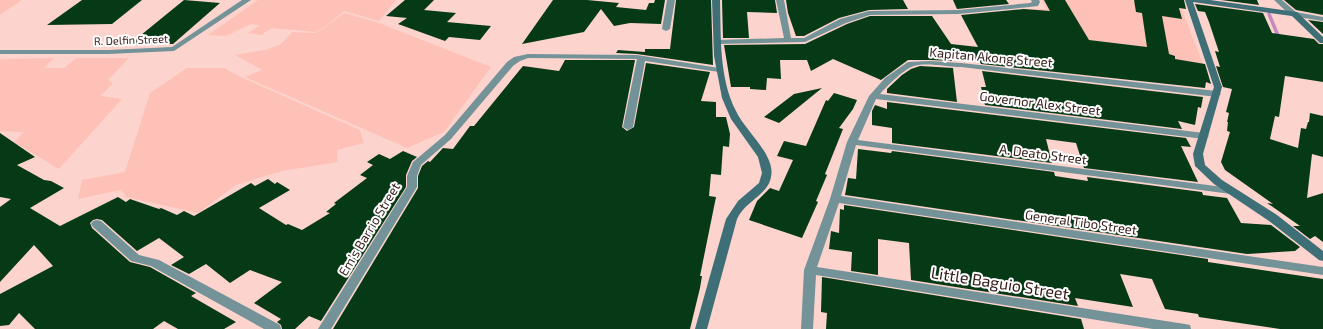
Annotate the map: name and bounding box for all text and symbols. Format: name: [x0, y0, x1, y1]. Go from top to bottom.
street label: R. Delfin Street: [94, 32, 168, 47]
street label: Kapitan Akong Street: [929, 44, 1053, 70]
street label: Governor Alex Street: [979, 88, 1101, 118]
street label: A. Deato Street: [998, 141, 1088, 167]
street label: Em’s Barrio Street: [335, 179, 403, 278]
street label: General Tibo Street: [1024, 206, 1138, 238]
street label: Little Baguio Street: [930, 262, 1070, 303]

